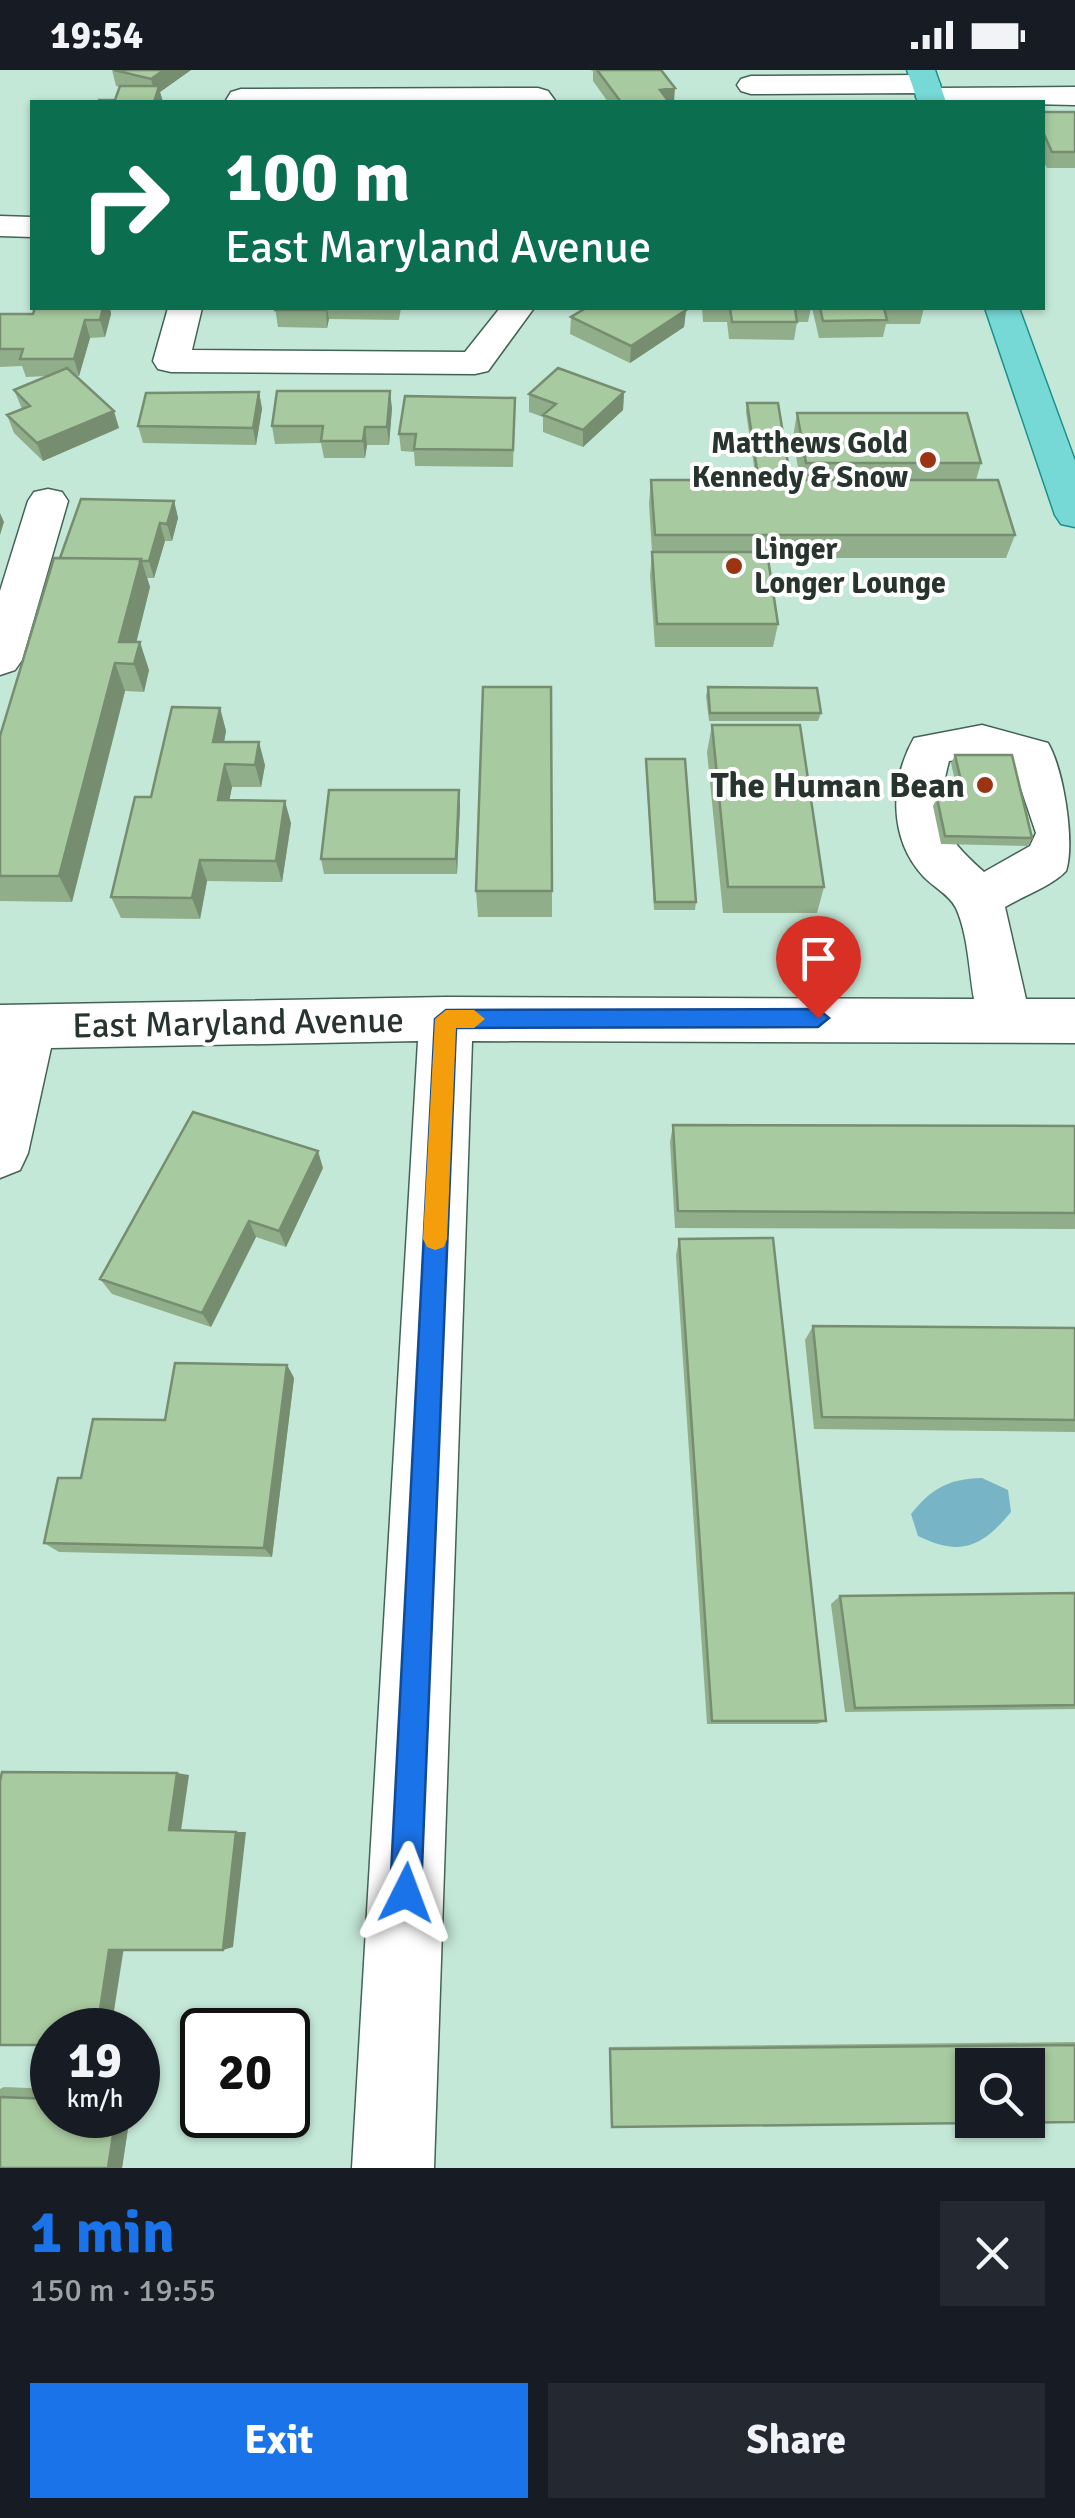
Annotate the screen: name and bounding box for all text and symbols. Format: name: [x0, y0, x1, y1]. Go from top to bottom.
text: 19:54: [50, 12, 143, 59]
text: 100 m: [225, 134, 410, 220]
icon: right: [60, 140, 190, 270]
text: East Maryland Avenue: [225, 220, 651, 275]
place label: Matthews Gold Kennedy & Snow: [692, 425, 908, 496]
marker: Matthews Gold Kennedy & Snow: [917, 449, 939, 471]
place label: Linger Longer Lounge: [754, 531, 946, 602]
marker: Linger Longer Lounge: [723, 555, 745, 577]
place label: The Human Bean: [711, 764, 965, 807]
marker: The Human Bean: [974, 774, 996, 796]
pin: [776, 916, 861, 1019]
icon: arrive: [791, 931, 846, 986]
street label: East Maryland Avenue: [72, 999, 404, 1047]
position arrow: [354, 1841, 458, 1945]
speed limit sign: 20: [180, 2008, 310, 2138]
text: 19: [68, 2030, 122, 2092]
map controls: [955, 2048, 1045, 2138]
button: search: [955, 2048, 1045, 2138]
text: km/h: [67, 2083, 123, 2114]
text: 1 min: [30, 2196, 175, 2270]
button: close: [940, 2201, 1045, 2306]
text: 150 m · 19:55: [30, 2271, 216, 2310]
button: Exit: [30, 2383, 528, 2498]
button: Share: [548, 2383, 1045, 2498]

